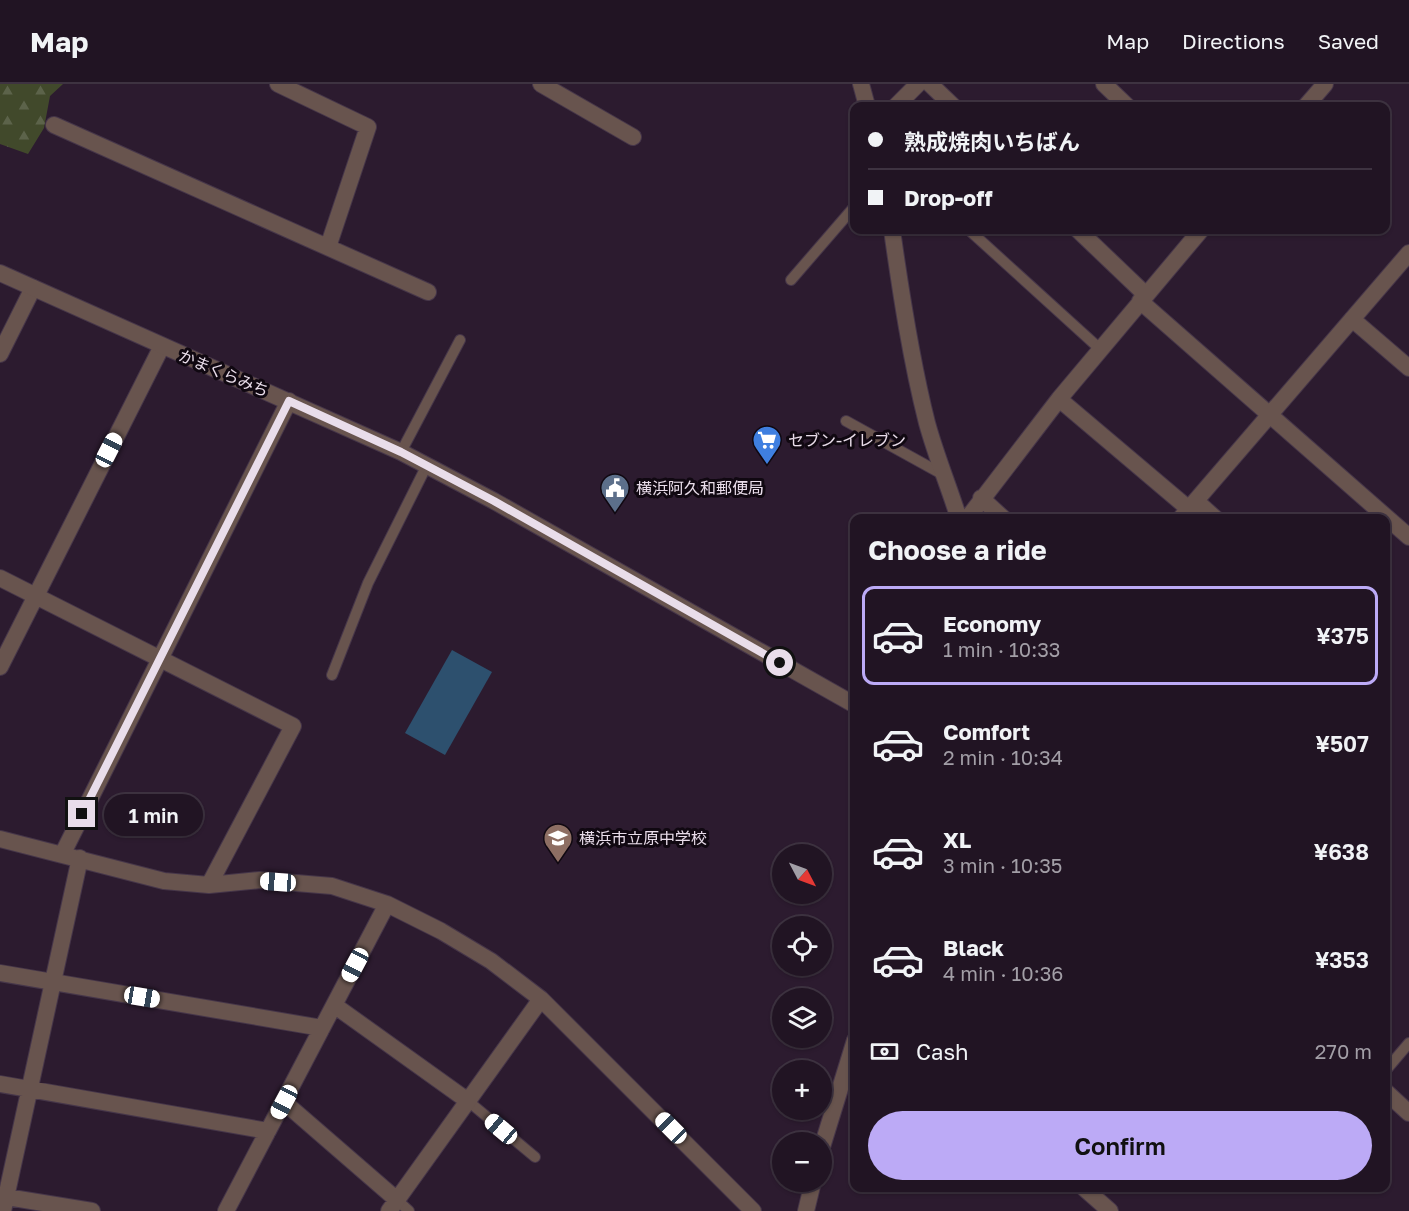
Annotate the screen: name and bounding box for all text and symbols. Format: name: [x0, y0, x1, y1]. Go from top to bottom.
text: Map: [30, 25, 88, 58]
text: Map: [1106, 28, 1149, 54]
text: Directions: [1182, 28, 1285, 54]
text: Saved: [1318, 28, 1379, 54]
text: 熟成焼肉いちばん: [904, 128, 1080, 155]
text: Drop-off: [904, 184, 993, 211]
street label: かまくらみち: [176, 345, 272, 401]
supermarket icon: セブン-イレブン: [751, 424, 783, 466]
car: [93, 430, 125, 470]
place label: セブン-イレブン: [788, 430, 906, 450]
public building icon: 横浜阿久和郵便局: [599, 472, 631, 514]
place label: 横浜阿久和郵便局: [636, 478, 764, 498]
text: Choose a ride: [868, 534, 1047, 566]
icon: car: [871, 609, 925, 663]
text: Economy: [943, 610, 1041, 637]
text: ¥375: [1316, 622, 1369, 649]
text: 1 min · 10:33: [943, 637, 1061, 661]
route start: [766, 649, 793, 676]
icon: car: [871, 717, 925, 771]
text: Comfort: [943, 718, 1030, 745]
text: ¥507: [1316, 730, 1369, 757]
text: 2 min · 10:34: [943, 745, 1063, 769]
callout: 1 min: [103, 793, 202, 835]
route end: [68, 800, 95, 827]
text: 1 min: [128, 803, 179, 827]
school or university icon: 横浜市立原中学校: [542, 822, 574, 864]
icon: car: [871, 825, 925, 879]
text: XL: [943, 826, 971, 853]
place label: 横浜市立原中学校: [579, 828, 707, 848]
text: ¥638: [1314, 838, 1369, 865]
north arrow: [772, 844, 832, 904]
map controls: [772, 844, 832, 1192]
text: 3 min · 10:35: [943, 853, 1062, 877]
car: [259, 872, 297, 892]
button: locate: [772, 916, 832, 976]
icon: car: [871, 933, 925, 987]
text: Black: [943, 934, 1004, 961]
car: [339, 945, 371, 985]
text: ¥353: [1315, 946, 1369, 973]
text: 4 min · 10:36: [943, 961, 1063, 985]
car: [123, 985, 161, 1009]
button: layers: [772, 988, 832, 1048]
icon: cash: [868, 1035, 901, 1068]
text: Cash: [916, 1038, 969, 1065]
text: 270 m: [1315, 1039, 1372, 1063]
button: +: [772, 1060, 832, 1120]
car: [268, 1082, 300, 1122]
car: [652, 1109, 690, 1147]
car: [481, 1111, 521, 1147]
button: Confirm: [868, 1111, 1372, 1180]
button: −: [772, 1132, 832, 1192]

